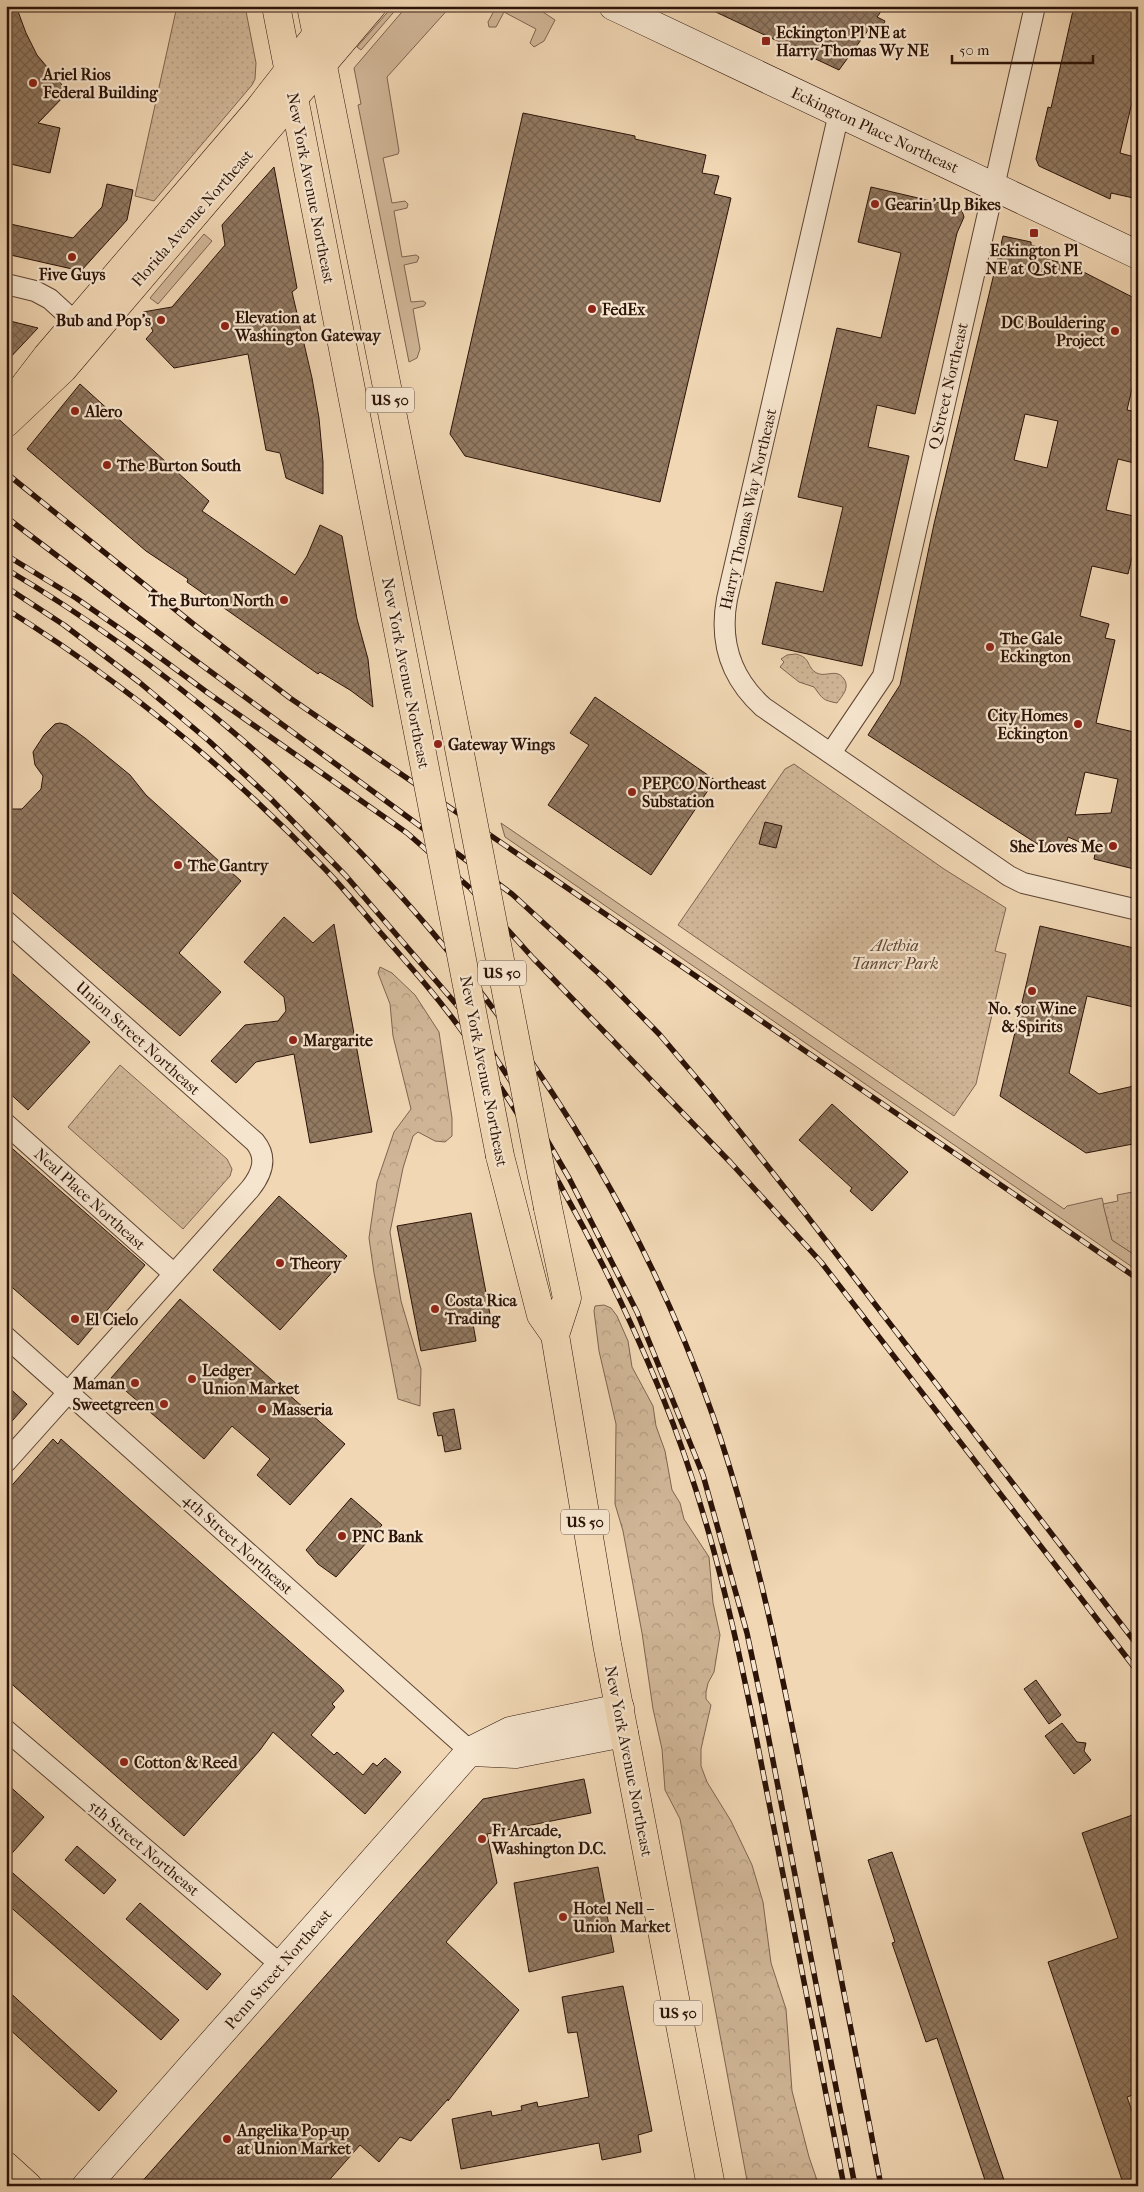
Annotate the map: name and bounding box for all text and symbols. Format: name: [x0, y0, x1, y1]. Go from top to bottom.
place label: Eckington Pl NE at Harry Thomas Wy NE: [776, 23, 929, 61]
scale bar: [952, 32, 1093, 64]
marker: Eckington Pl NE at Harry Thomas Wy NE: [760, 35, 772, 47]
text: 50 m: [959, 41, 990, 59]
place label: Ariel Rios Federal Building: [42, 65, 158, 103]
marker: Ariel Rios Federal Building: [27, 77, 39, 89]
street label: Eckington Place Northeast: [788, 83, 962, 177]
street label: New York Avenue Northeast: [283, 91, 339, 285]
street label: Florida Avenue Northeast: [127, 145, 257, 290]
place label: Gearin' Up Bikes: [885, 195, 1001, 215]
marker: Gearin' Up Bikes: [869, 198, 881, 210]
marker: Eckington Pl NE at Q St NE: [1028, 227, 1040, 239]
place label: Eckington Pl NE at Q St NE: [986, 241, 1083, 278]
marker: Five Guys: [66, 251, 78, 263]
place label: Five Guys: [38, 265, 105, 285]
place label: FedEx: [601, 300, 646, 319]
marker: FedEx: [586, 303, 598, 315]
place label: Elevation at Washington Gateway: [234, 308, 382, 346]
place label: Bub and Pop's: [56, 311, 151, 331]
place label: DC Bouldering Project: [1001, 313, 1105, 350]
marker: Bub and Pop's: [155, 314, 167, 326]
marker: Elevation at Washington Gateway: [219, 320, 231, 332]
street label: Q Street Northeast: [924, 320, 972, 451]
marker: DC Bouldering Project: [1109, 325, 1121, 337]
road number: US 50: [366, 388, 414, 412]
place label: Alero: [84, 402, 122, 421]
marker: Alero: [69, 405, 81, 417]
street label: Harry Thomas Way Northeast: [716, 406, 780, 611]
place label: The Burton South: [116, 456, 242, 475]
marker: The Burton South: [101, 459, 113, 471]
street label: New York Avenue Northeast: [378, 576, 434, 770]
place label: The Burton North: [147, 591, 275, 610]
marker: The Burton North: [278, 594, 290, 606]
place label: The Gale Eckington: [999, 629, 1072, 667]
marker: The Gale Eckington: [984, 641, 996, 653]
place label: City Homes Eckington: [988, 706, 1069, 744]
marker: City Homes Eckington: [1072, 718, 1084, 730]
place label: Gateway Wings: [448, 735, 555, 755]
marker: Gateway Wings: [432, 738, 444, 750]
place label: PEPCO Northeast Substation: [642, 774, 766, 811]
marker: PEPCO Northeast Substation: [626, 786, 638, 798]
place label: She Loves Me: [1010, 837, 1103, 856]
marker: She Loves Me: [1107, 840, 1119, 852]
place label: The Gantry: [187, 856, 270, 876]
marker: The Gantry: [172, 859, 184, 871]
park label: Alethia Tanner Park: [851, 936, 939, 973]
road number: US 50: [478, 960, 526, 986]
street label: New York Avenue Northeast: [456, 974, 512, 1168]
street label: Union Street Northeast: [72, 977, 204, 1099]
marker: No. 501 Wine & Spirits: [1026, 985, 1038, 997]
place label: No. 501 Wine & Spirits: [988, 999, 1076, 1037]
place label: Margarite: [302, 1031, 373, 1051]
marker: Margarite: [287, 1034, 299, 1046]
street label: Neal Place Northeast: [30, 1144, 150, 1254]
place label: Theory: [289, 1254, 343, 1274]
marker: Theory: [274, 1257, 286, 1269]
place label: Costa Rica Trading: [444, 1291, 518, 1329]
marker: Costa Rica Trading: [429, 1303, 441, 1315]
place label: El Cielo: [85, 1310, 138, 1329]
marker: El Cielo: [69, 1313, 81, 1325]
place label: Ledger Union Market: [201, 1361, 300, 1398]
marker: Ledger Union Market: [186, 1373, 198, 1385]
place label: Maman: [72, 1374, 126, 1393]
marker: Maman: [129, 1377, 141, 1389]
place label: Sweetgreen: [72, 1395, 155, 1415]
marker: Sweetgreen: [158, 1398, 170, 1410]
place label: Masseria: [271, 1400, 333, 1419]
marker: Masseria: [256, 1403, 268, 1415]
street label: 4th Street Northeast: [179, 1490, 297, 1599]
road number: US 50: [561, 1510, 609, 1534]
place label: PNC Bank: [352, 1527, 424, 1546]
marker: PNC Bank: [336, 1530, 348, 1542]
street label: New York Avenue Northeast: [601, 1664, 657, 1858]
place label: Cotton & Reed: [134, 1753, 239, 1772]
marker: Cotton & Reed: [118, 1756, 130, 1768]
street label: 5th Street Northeast: [85, 1796, 204, 1900]
place label: F1 Arcade, Washington D.C.: [491, 1821, 606, 1859]
marker: F1 Arcade, Washington D.C.: [476, 1833, 488, 1845]
place label: Hotel Nell – Union Market: [572, 1899, 671, 1936]
street label: Penn Street Northeast: [221, 1905, 336, 2033]
marker: Hotel Nell – Union Market: [557, 1911, 569, 1923]
road number: US 50: [654, 2000, 702, 2026]
place label: Angelika Pop-up at Union Market: [236, 2121, 351, 2158]
marker: Angelika Pop-up at Union Market: [221, 2133, 233, 2145]

